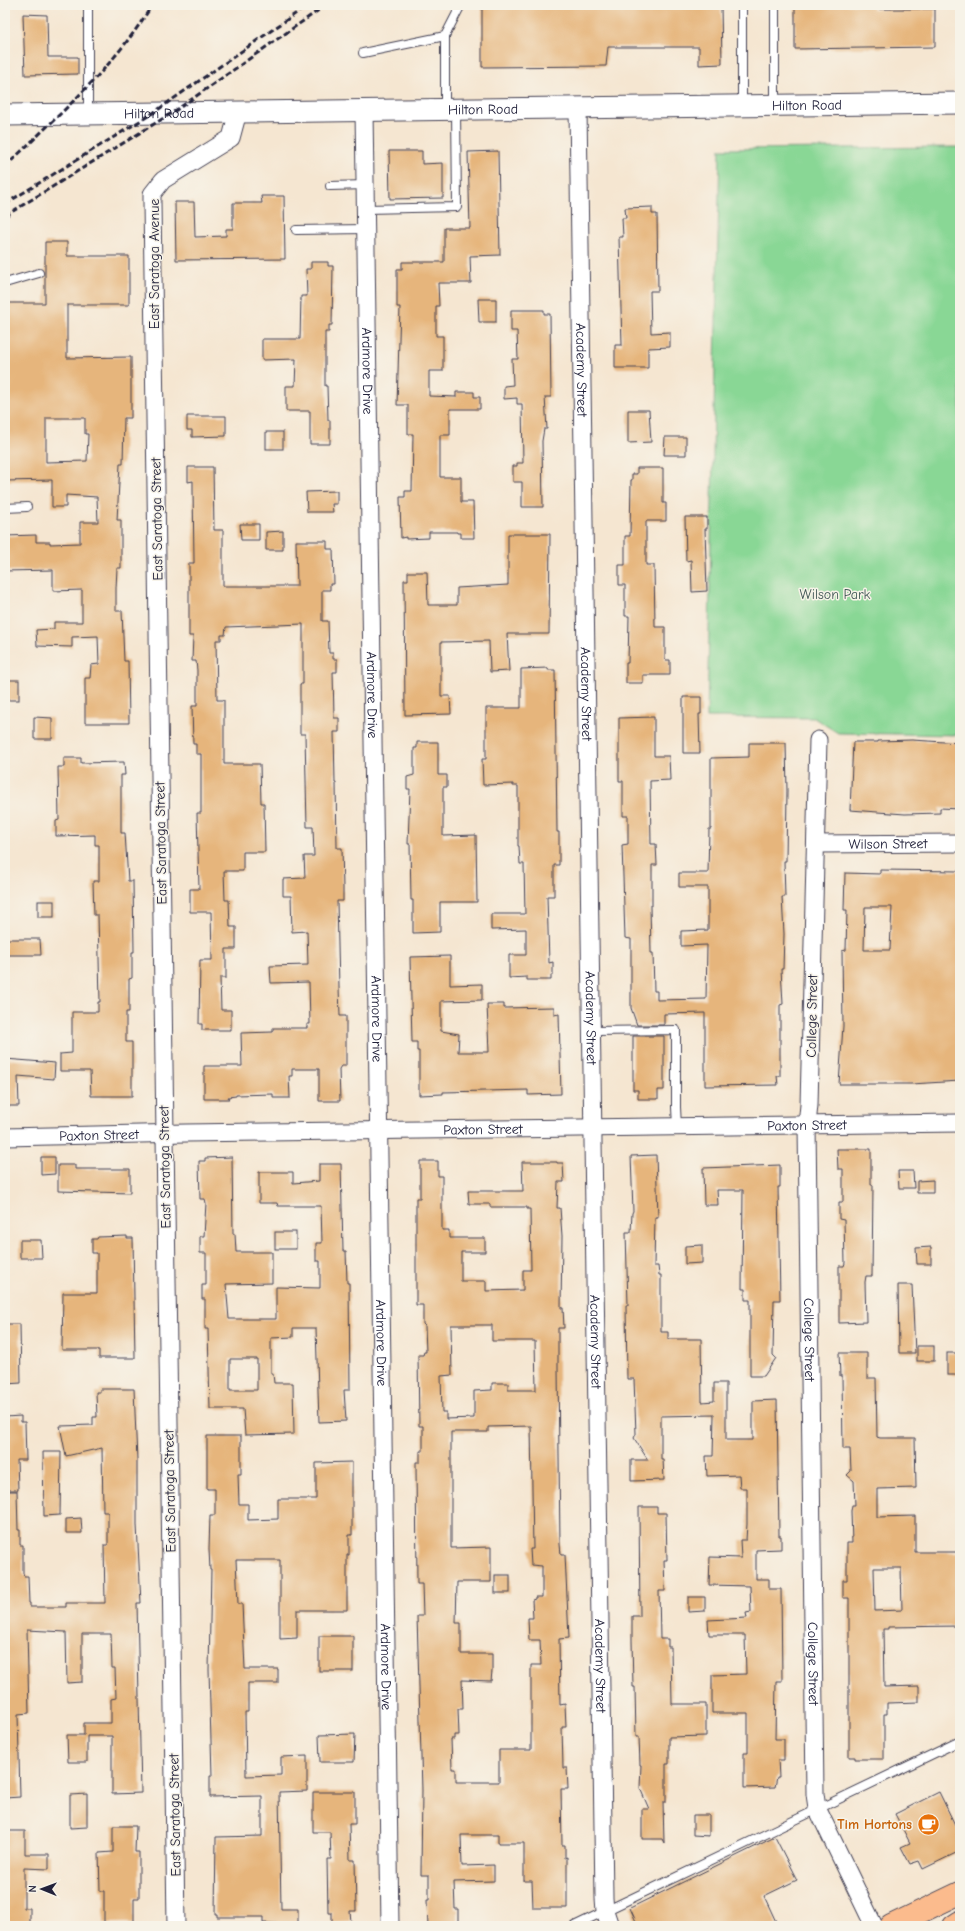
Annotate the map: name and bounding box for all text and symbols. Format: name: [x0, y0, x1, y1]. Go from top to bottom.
street label: Hilton Road: [772, 96, 842, 114]
street label: Hilton Road: [448, 100, 518, 118]
street label: Hilton Road: [124, 104, 194, 122]
street label: East Saratoga Avenue: [146, 199, 163, 329]
street label: Academy Street: [573, 323, 591, 418]
street label: Ardmore Drive: [359, 327, 377, 415]
street label: East Saratoga Street: [147, 456, 167, 581]
park label: Wilson Park: [800, 586, 871, 603]
street label: Academy Street: [577, 647, 596, 742]
street label: Ardmore Drive: [363, 651, 381, 738]
street label: East Saratoga Street: [151, 780, 171, 905]
street label: Wilson Street: [848, 835, 929, 852]
street label: Academy Street: [582, 971, 600, 1066]
street label: College Street: [803, 973, 821, 1058]
street label: Ardmore Drive: [368, 975, 386, 1062]
street label: East Saratoga Street: [155, 1104, 175, 1229]
street label: Paxton Street: [767, 1116, 848, 1134]
street label: Paxton Street: [443, 1120, 524, 1138]
street label: Paxton Street: [59, 1126, 140, 1144]
street label: Academy Street: [587, 1295, 605, 1390]
street label: College Street: [801, 1298, 819, 1383]
street label: Ardmore Drive: [373, 1299, 391, 1386]
street label: East Saratoga Street: [160, 1428, 180, 1553]
street label: Academy Street: [591, 1619, 610, 1714]
street label: College Street: [804, 1622, 822, 1707]
street label: Ardmore Drive: [377, 1623, 395, 1710]
street label: East Saratoga Street: [165, 1752, 185, 1877]
cafe icon: Tim Hortons: [915, 1811, 941, 1837]
place label: Tim Hortons: [837, 1816, 912, 1833]
north arrow: [22, 1869, 62, 1909]
text: N: [26, 1885, 39, 1893]

